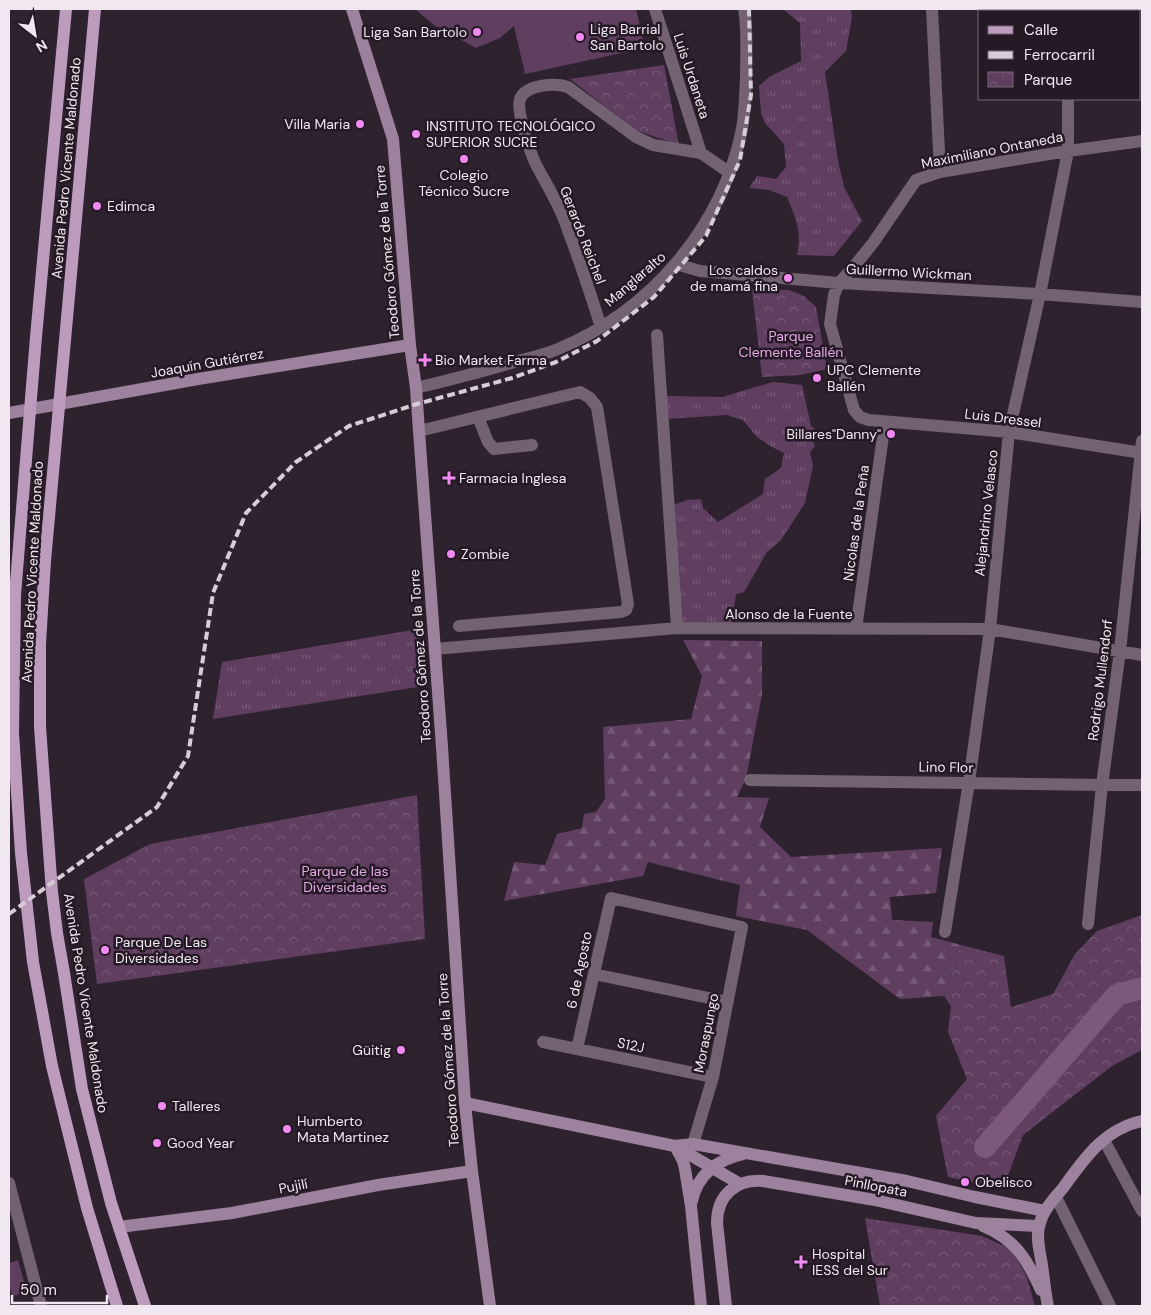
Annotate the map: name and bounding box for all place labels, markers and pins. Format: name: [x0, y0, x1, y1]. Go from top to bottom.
place label: Liga Barrial San Bartolo: [590, 20, 664, 54]
place label: Liga San Bartolo: [363, 23, 467, 41]
marker: Liga San Bartolo: [471, 26, 483, 38]
marker: Liga Barrial San Bartolo: [574, 31, 586, 43]
place label: Villa Maria: [284, 115, 350, 133]
place label: INSTITUTO TECNOLÓGICO SUPERIOR SUCRE: [426, 117, 595, 151]
marker: Villa Maria: [354, 118, 366, 130]
marker: INSTITUTO TECNOLÓGICO SUPERIOR SUCRE: [410, 128, 422, 140]
marker: Colegio Técnico Sucre: [458, 153, 470, 165]
place label: Colegio Técnico Sucre: [419, 166, 510, 200]
place label: Edimca: [107, 197, 155, 215]
marker: Edimca: [91, 200, 103, 212]
place label: Los caldos de mamá fina: [690, 261, 778, 295]
marker: Los caldos de mamá fina: [782, 272, 794, 284]
place label: Bio Market Farma: [435, 351, 547, 369]
marker: Bio Market Farma: [419, 354, 431, 366]
place label: UPC Clemente Ballén: [827, 361, 921, 395]
marker: UPC Clemente Ballén: [811, 372, 823, 384]
place label: Billares"Danny": [786, 425, 881, 443]
marker: Billares"Danny": [885, 428, 897, 440]
place label: Farmacia Inglesa: [459, 469, 566, 487]
marker: Farmacia Inglesa: [443, 472, 455, 484]
place label: Zombie: [461, 545, 509, 563]
marker: Zombie: [445, 548, 457, 560]
place label: Parque De Las Diversidades: [115, 933, 207, 967]
marker: Parque De Las Diversidades: [99, 944, 111, 956]
place label: Güitig: [352, 1041, 391, 1059]
marker: Güitig: [395, 1044, 407, 1056]
place label: Talleres: [172, 1097, 221, 1115]
marker: Talleres: [156, 1100, 168, 1112]
place label: Humberto Mata Martinez: [297, 1112, 389, 1146]
marker: Humberto Mata Martinez: [281, 1123, 293, 1135]
place label: Good Year: [167, 1134, 234, 1152]
marker: Good Year: [151, 1137, 163, 1149]
place label: Obelisco: [975, 1173, 1032, 1191]
marker: Obelisco: [959, 1176, 971, 1188]
place label: Hospital IESS del Sur: [812, 1245, 888, 1279]
marker: Hospital IESS del Sur: [794, 1255, 808, 1269]

